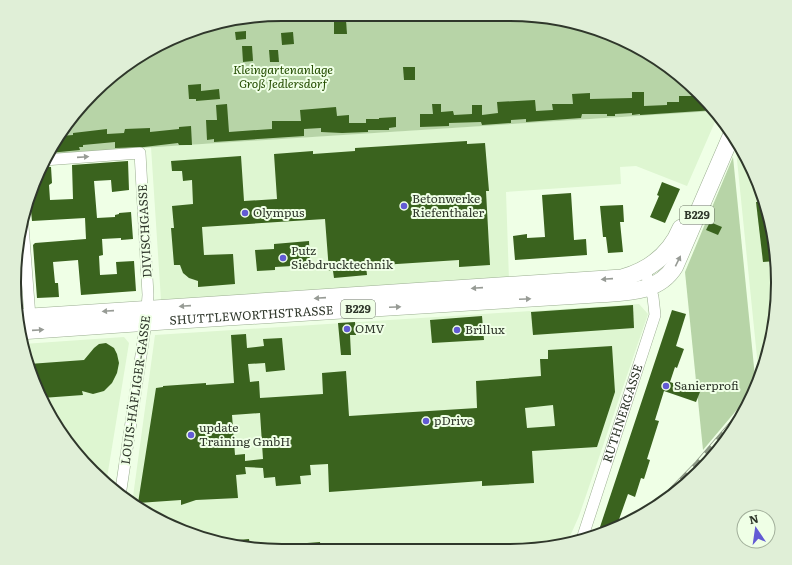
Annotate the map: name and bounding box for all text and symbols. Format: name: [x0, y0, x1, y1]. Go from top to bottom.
park label: Kleingartenanlage Groß Jedlersdorf: [233, 60, 333, 92]
one-way arrow: [77, 154, 89, 161]
street label: DIVISCHGASSE: [133, 184, 155, 278]
place label: Betonwerke Riefenthaler: [412, 189, 484, 221]
marker: Betonwerke Riefenthaler: [399, 201, 409, 211]
place label: Olympus: [253, 203, 305, 221]
road number: B229: [680, 206, 714, 224]
marker: Olympus: [240, 208, 250, 218]
place label: Putz Siebdrucktechnik: [291, 241, 394, 273]
marker: Putz Siebdrucktechnik: [278, 253, 288, 263]
one-way arrow: [675, 255, 681, 266]
one-way arrow: [601, 276, 613, 283]
one-way arrow: [471, 284, 483, 291]
one-way arrow: [314, 294, 326, 301]
one-way arrow: [519, 295, 531, 302]
street label: SHUTTLEWORTHSTRASSE: [169, 300, 334, 329]
road number: B229: [341, 300, 375, 318]
one-way arrow: [179, 303, 191, 310]
one-way arrow: [389, 303, 401, 310]
one-way arrow: [102, 308, 114, 315]
street label: LOUIS-HÄFLIGER-GASSE: [116, 314, 154, 466]
place label: OMV: [355, 319, 385, 337]
place label: Brillux: [465, 320, 505, 338]
marker: OMV: [342, 324, 352, 334]
marker: Brillux: [452, 325, 462, 335]
one-way arrow: [32, 326, 44, 333]
street label: RUTHNERGASSE: [598, 361, 646, 465]
place label: Sanierprofi: [674, 376, 739, 394]
marker: Sanierprofi: [661, 381, 671, 391]
place label: pDrive: [434, 411, 473, 429]
marker: pDrive: [421, 416, 431, 426]
place label: update Training GmbH: [199, 418, 290, 450]
marker: update Training GmbH: [186, 430, 196, 440]
north arrow: [736, 509, 776, 549]
text: N: [747, 509, 760, 527]

